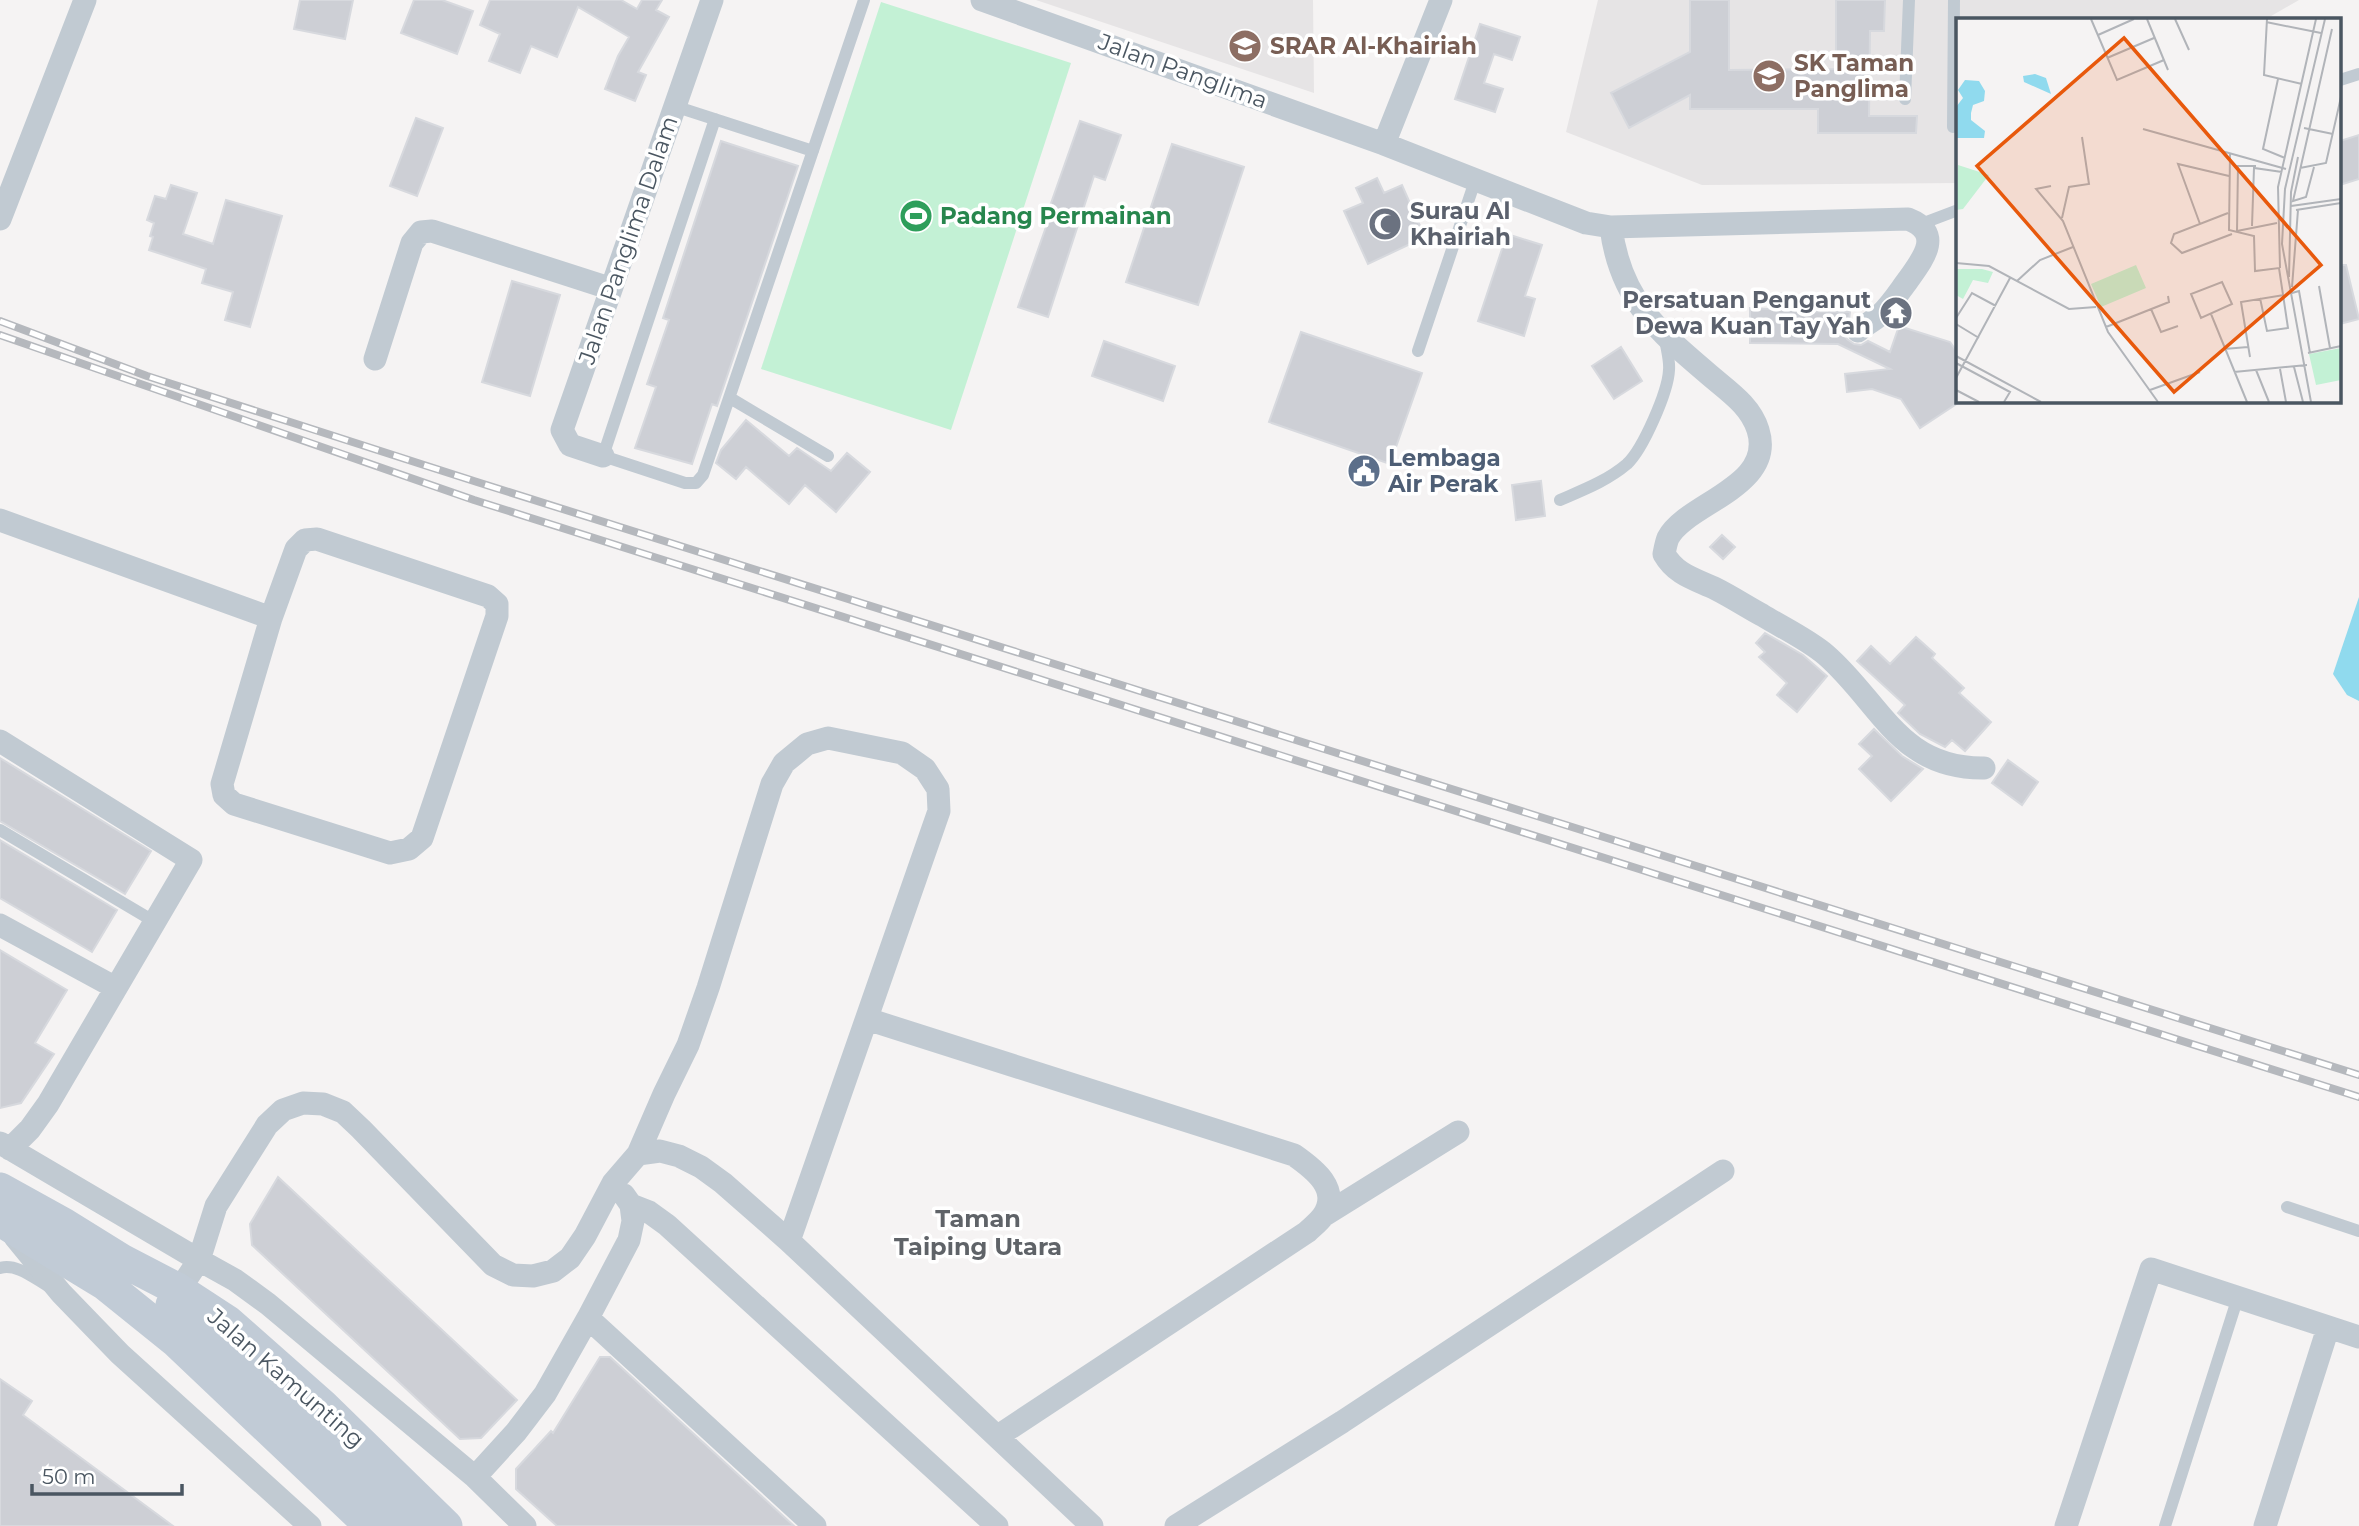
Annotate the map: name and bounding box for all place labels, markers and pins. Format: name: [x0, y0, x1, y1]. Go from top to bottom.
school or university icon: SRAR Al-Khairiah: [1226, 27, 1264, 65]
place label: SRAR Al-Khairiah: [1270, 32, 1477, 60]
place label: SK Taman Panglima: [1794, 49, 1914, 103]
school or university icon: SK Taman Panglima: [1750, 57, 1788, 95]
sports icon: Padang Permainan: [897, 197, 935, 235]
place label: Surau Al Khairiah: [1410, 197, 1511, 251]
place label: Padang Permainan: [940, 202, 1172, 230]
mosque icon: Surau Al Khairiah: [1366, 205, 1404, 243]
place label: Persatuan Penganut Dewa Kuan Tay Yah: [1622, 286, 1871, 340]
temple icon: Persatuan Penganut Dewa Kuan Tay Yah: [1877, 294, 1915, 332]
place label: Lembaga Air Perak: [1387, 444, 1501, 498]
public building icon: Lembaga Air Perak: [1345, 452, 1383, 490]

